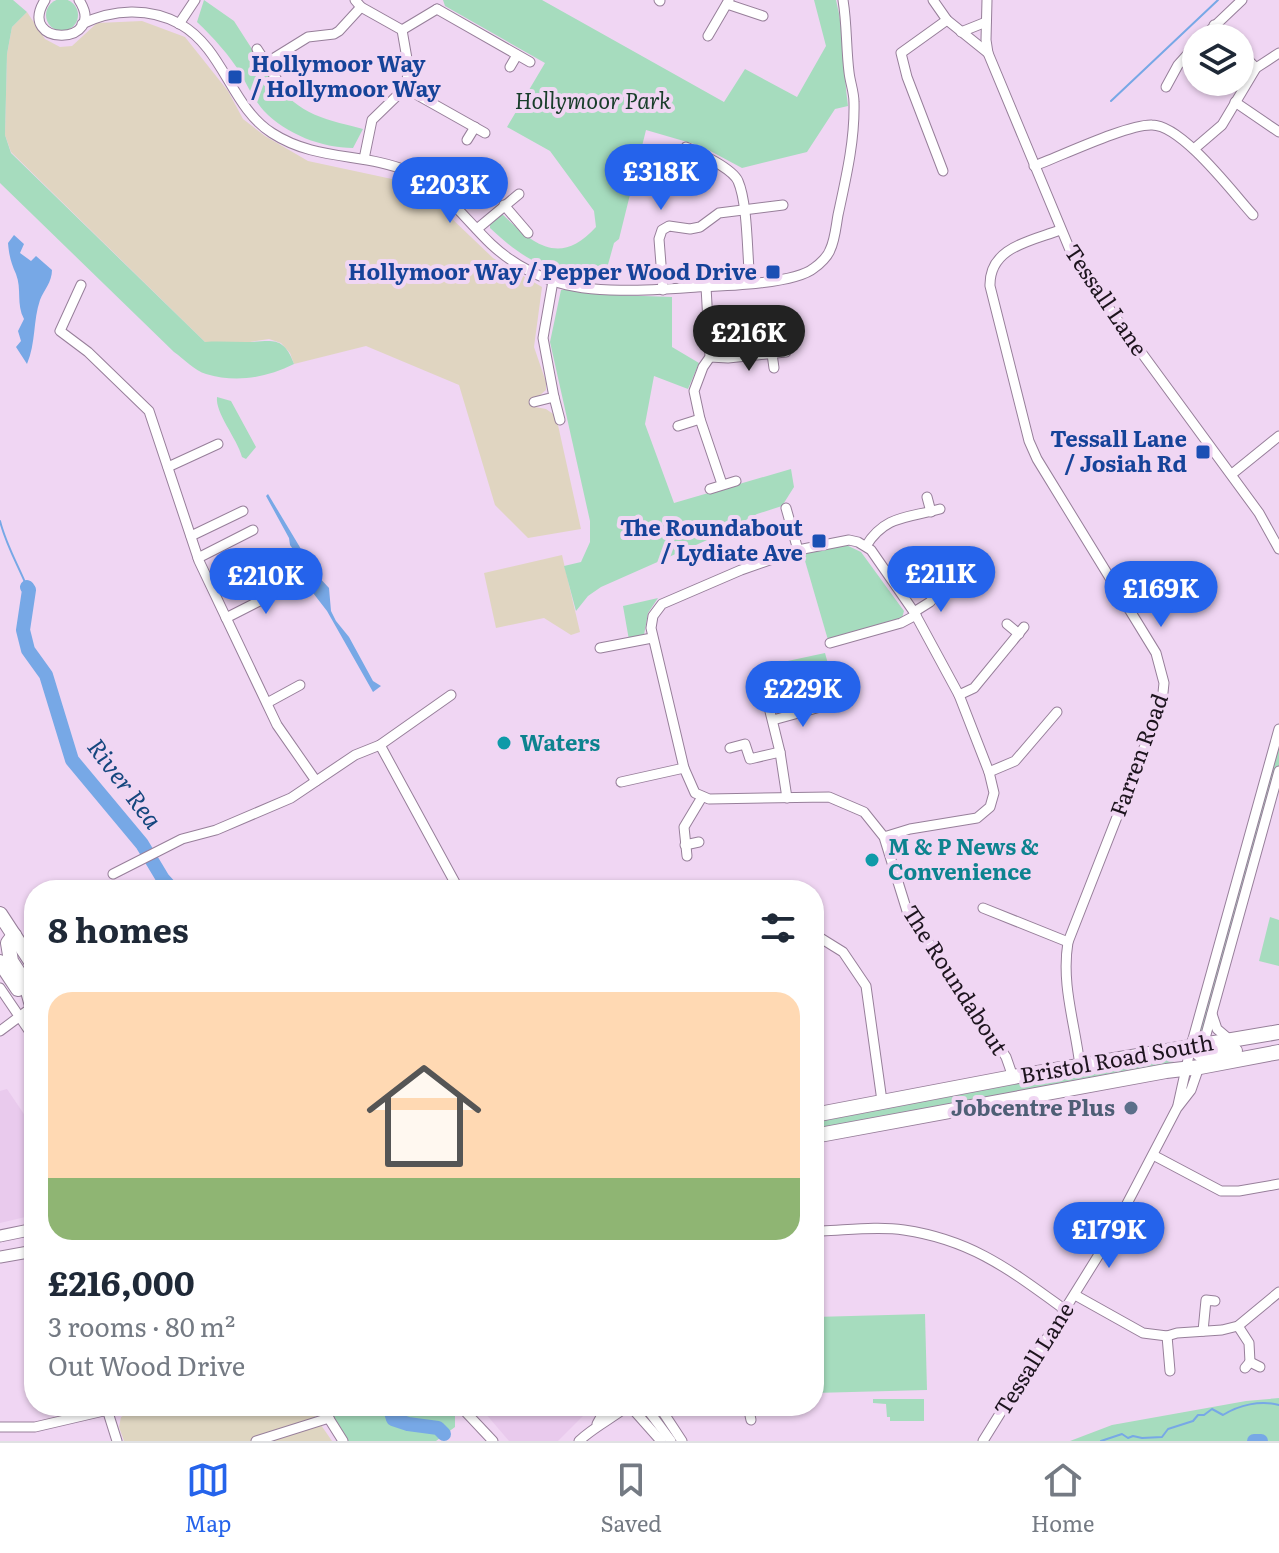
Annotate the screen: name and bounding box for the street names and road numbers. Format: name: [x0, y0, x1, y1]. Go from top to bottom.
street label: Tessall Lane: [1058, 237, 1157, 362]
street label: Farren Road: [1100, 689, 1175, 820]
street label: The Roundabout: [896, 898, 1017, 1061]
street label: Bristol Road South: [1018, 1024, 1216, 1091]
street label: Tessall Lane: [985, 1295, 1081, 1421]

